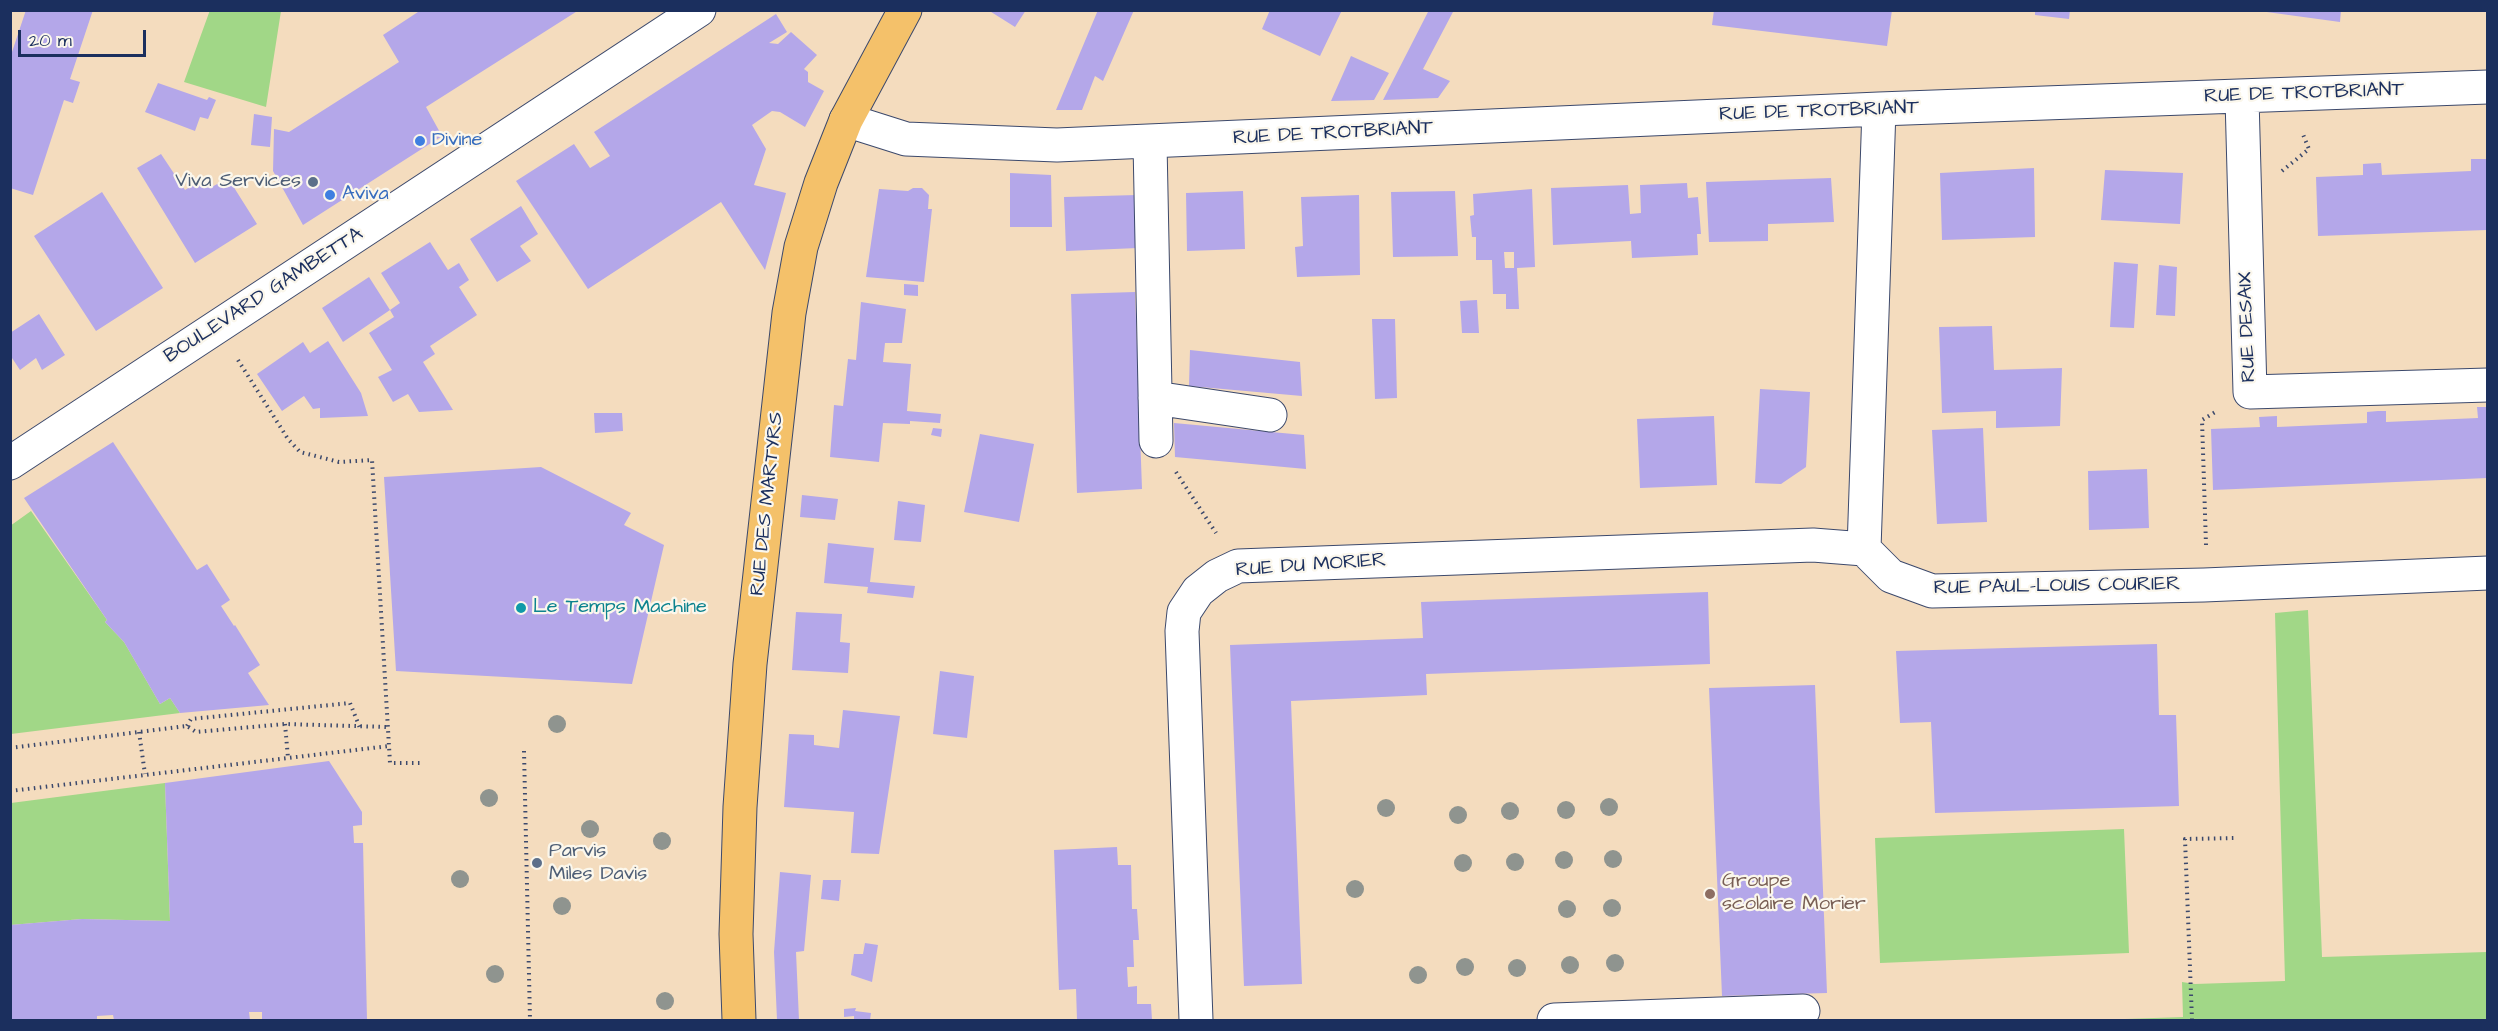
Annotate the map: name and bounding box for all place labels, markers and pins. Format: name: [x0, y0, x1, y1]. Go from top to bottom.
place label: Divine: [432, 129, 482, 153]
marker: Divine: [413, 134, 427, 148]
place label: Viva Services: [175, 170, 301, 194]
marker: Viva Services: [306, 175, 320, 189]
place label: Aviva: [342, 183, 389, 207]
marker: Aviva: [323, 188, 337, 202]
place label: Le Temps Machine: [533, 596, 707, 620]
marker: Le Temps Machine: [514, 601, 528, 615]
place label: Parvis Miles Davis: [549, 840, 647, 887]
marker: Parvis Miles Davis: [530, 856, 544, 870]
place label: Groupe scolaire Morier: [1722, 870, 1866, 917]
marker: Groupe scolaire Morier: [1703, 887, 1717, 901]

